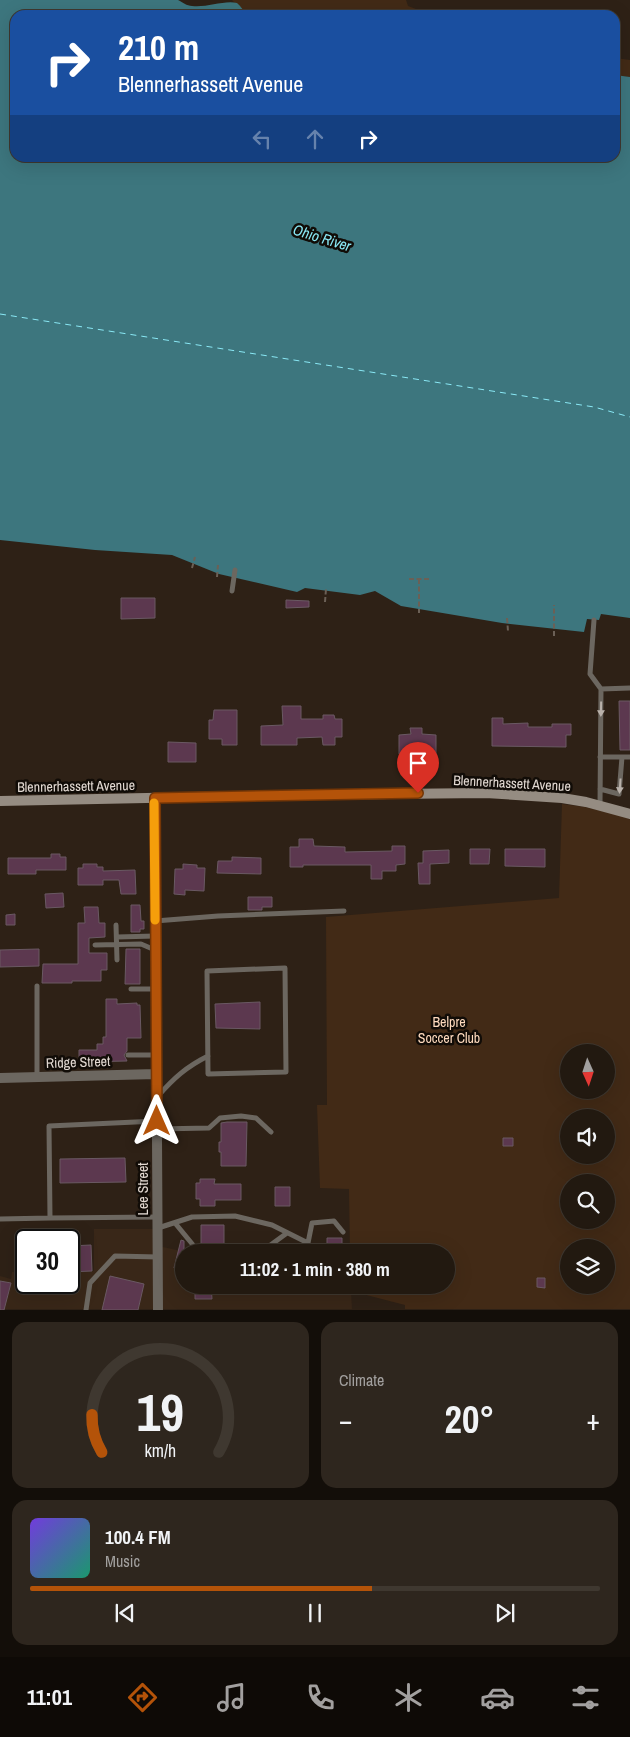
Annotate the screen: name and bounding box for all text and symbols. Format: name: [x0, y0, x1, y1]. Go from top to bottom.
text: 210 m: [118, 24, 199, 71]
icon: right: [35, 30, 100, 95]
text: Blennerhassett Avenue: [118, 69, 303, 99]
icon: left: [248, 125, 276, 153]
icon: ahead: [301, 125, 329, 153]
icon: right: [354, 125, 382, 153]
water label: Ohio River: [291, 219, 355, 257]
one-way arrow: [597, 701, 605, 717]
pin: [397, 742, 439, 793]
icon: arrive: [404, 749, 432, 777]
street label: Blennerhassett Avenue: [453, 771, 571, 795]
street label: Blennerhassett Avenue: [17, 776, 135, 796]
one-way arrow: [616, 778, 624, 794]
park label: Belpre Soccer Club: [418, 1013, 480, 1047]
north arrow: [560, 1044, 615, 1099]
map controls: [560, 1044, 615, 1294]
street label: Ridge Street: [45, 1052, 111, 1072]
position arrow: [130, 1094, 182, 1146]
button: sound: [560, 1109, 615, 1164]
street label: Lee Street: [134, 1163, 152, 1215]
button: search: [560, 1174, 615, 1229]
speed limit sign: 30: [15, 1229, 80, 1294]
button: layers: [560, 1239, 615, 1294]
text: 11:02 · 1 min · 380 m: [240, 1256, 390, 1282]
text: Climate: [339, 1369, 384, 1391]
text: 19: [137, 1377, 184, 1447]
text: 20°: [445, 1394, 494, 1445]
text: −: [339, 1401, 352, 1439]
text: +: [587, 1401, 600, 1439]
text: km/h: [145, 1439, 176, 1463]
text: 100.4 FM: [105, 1524, 171, 1550]
text: Music: [105, 1550, 140, 1572]
icon: previous: [111, 1599, 139, 1627]
icon: pause: [301, 1599, 329, 1627]
icon: next: [491, 1599, 519, 1627]
icon: directions: [125, 1680, 160, 1715]
icon: music: [214, 1680, 249, 1715]
icon: phone: [303, 1680, 338, 1715]
icon: climate: [391, 1680, 426, 1715]
icon: car: [480, 1680, 515, 1715]
icon: filters: [568, 1680, 603, 1715]
text: 11:01: [27, 1682, 72, 1712]

